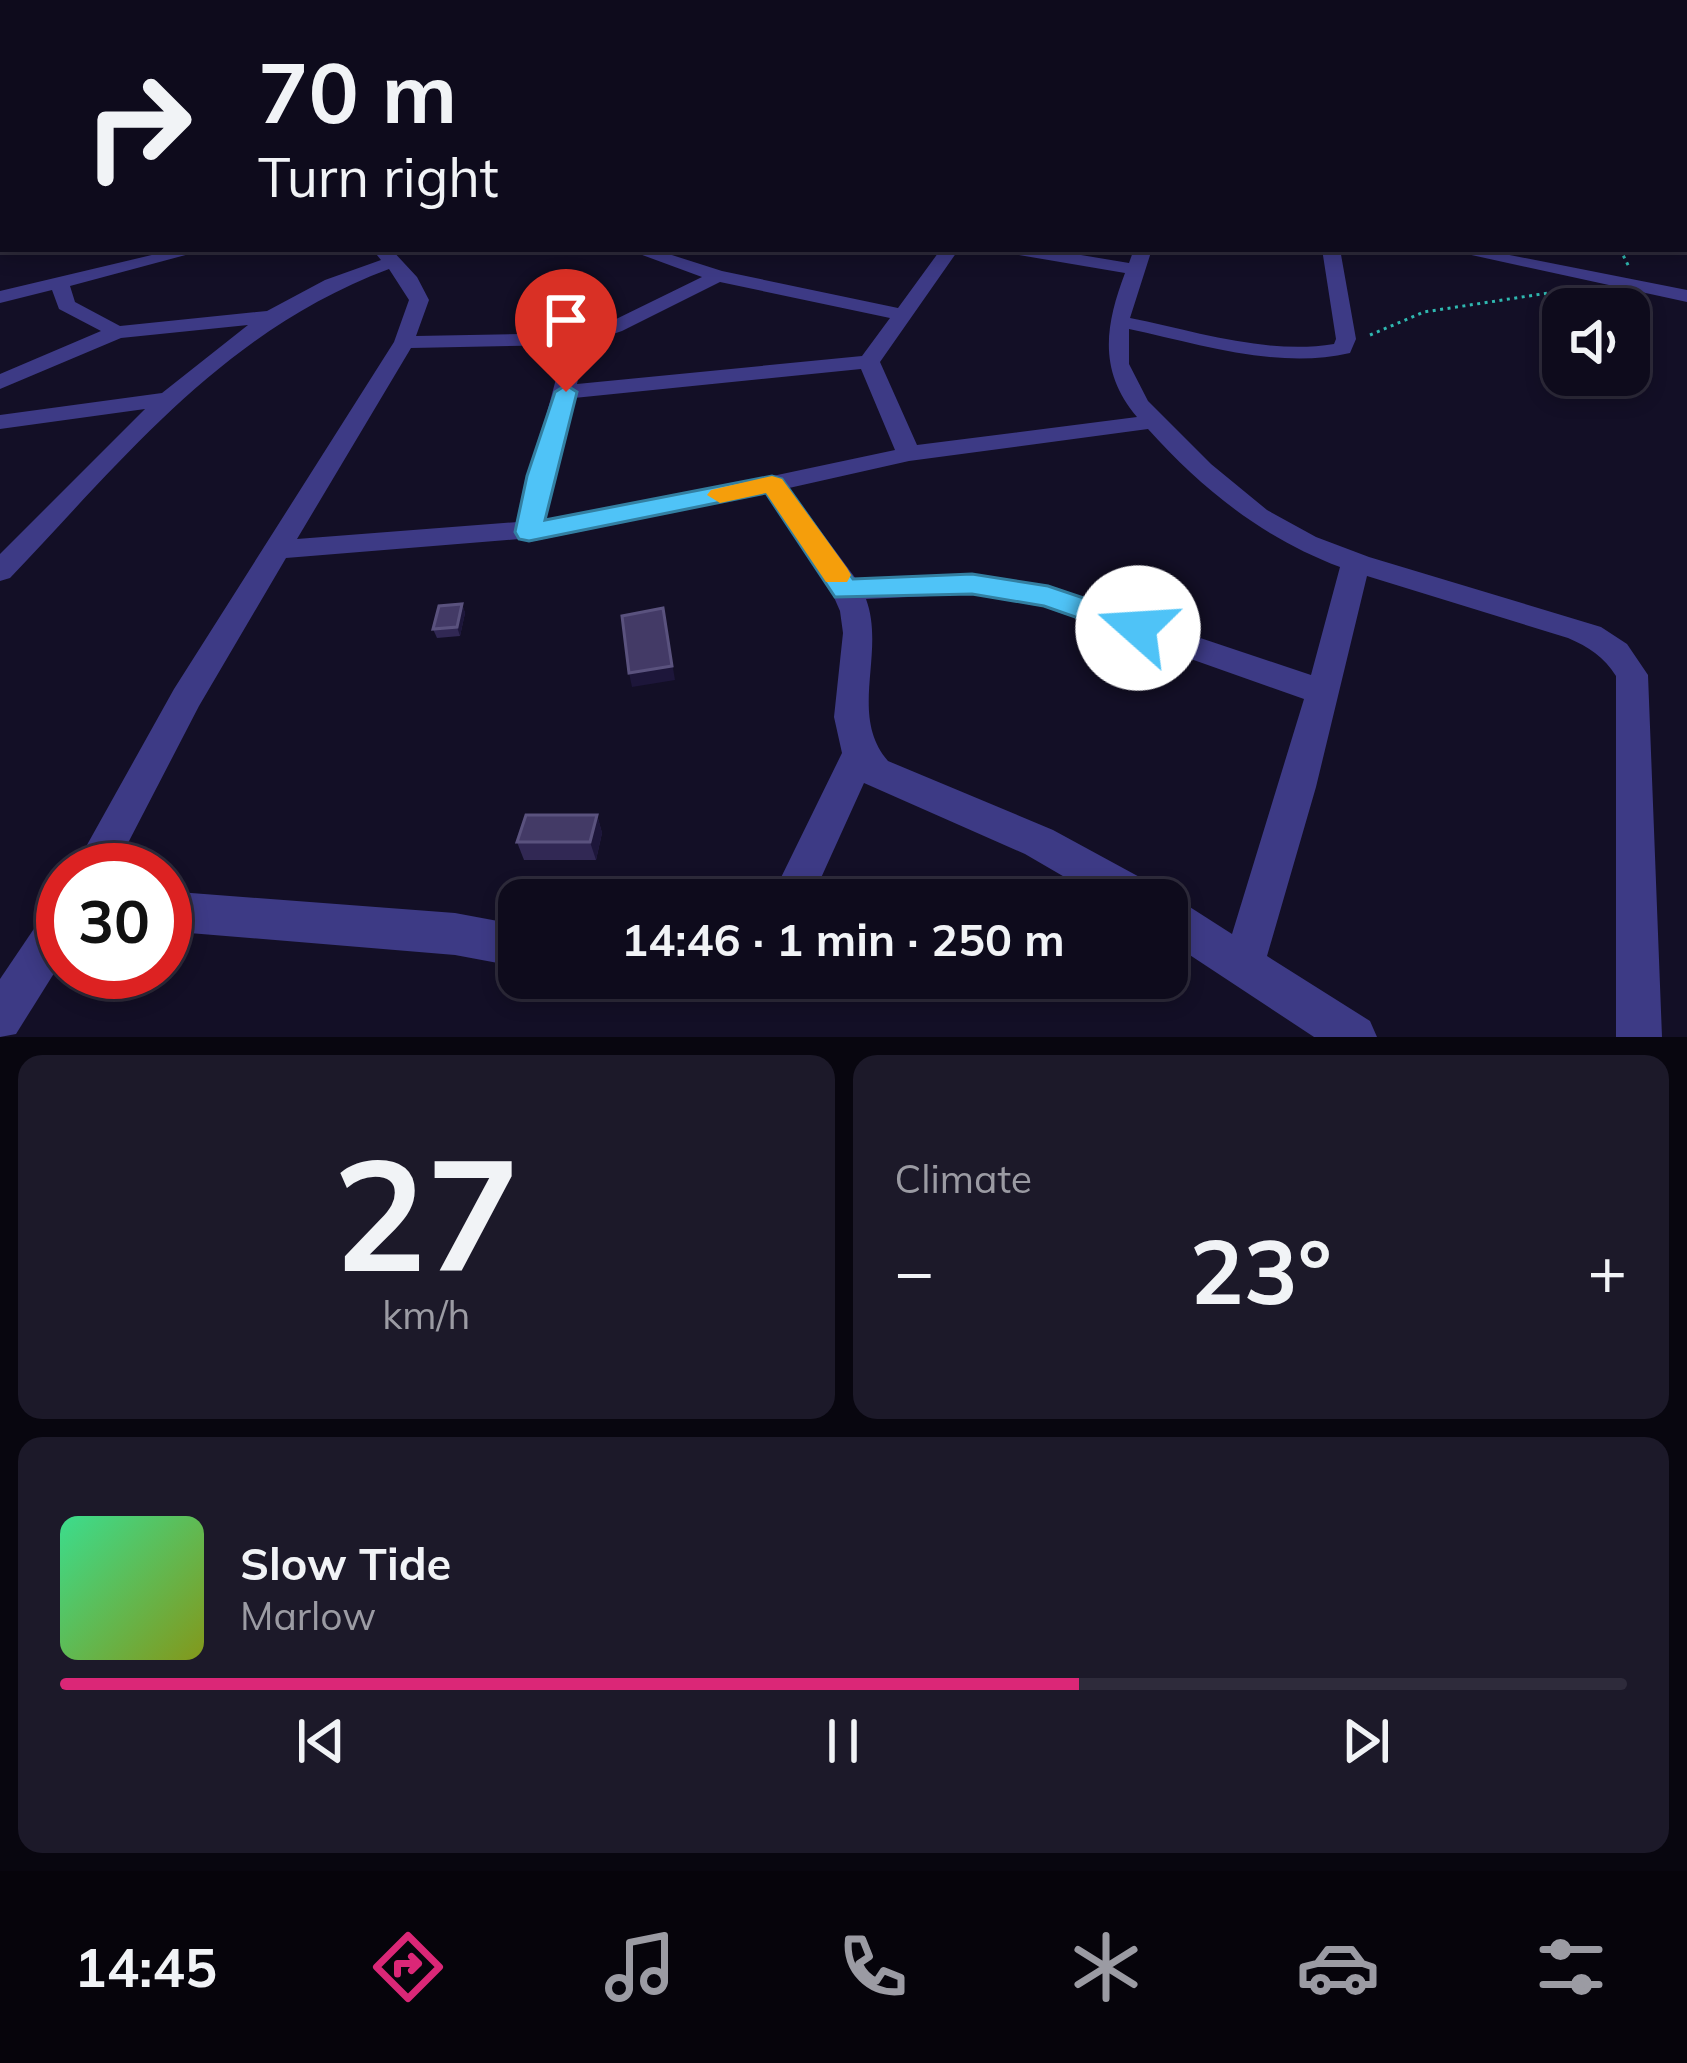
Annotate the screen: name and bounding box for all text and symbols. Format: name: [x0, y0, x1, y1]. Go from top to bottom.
text: 70 m: [258, 39, 457, 144]
icon: right: [60, 48, 216, 204]
text: Turn right: [258, 143, 499, 211]
pin: [515, 269, 617, 392]
icon: arrive: [533, 287, 599, 353]
map controls: [1542, 288, 1650, 396]
button: sound: [1542, 288, 1650, 396]
position arrow: [1075, 565, 1201, 691]
speed limit sign: 30: [36, 843, 192, 999]
text: 14:46 · 1 min · 250 m: [621, 911, 1065, 967]
text: 27: [333, 1114, 520, 1310]
text: Climate: [895, 1154, 1032, 1203]
text: 23°: [1190, 1214, 1332, 1327]
text: −: [895, 1229, 934, 1312]
text: +: [1587, 1229, 1627, 1312]
text: km/h: [382, 1290, 470, 1339]
text: Slow Tide: [240, 1535, 451, 1591]
text: Marlow: [240, 1591, 376, 1640]
icon: previous: [288, 1708, 354, 1774]
icon: pause: [810, 1708, 876, 1774]
icon: next: [1333, 1708, 1399, 1774]
icon: directions: [366, 1925, 450, 2009]
icon: music: [598, 1925, 682, 2009]
icon: phone: [831, 1925, 915, 2009]
icon: climate: [1064, 1925, 1148, 2009]
icon: car: [1296, 1925, 1380, 2009]
icon: filters: [1529, 1925, 1613, 2009]
text: 14:45: [74, 1933, 217, 2001]

